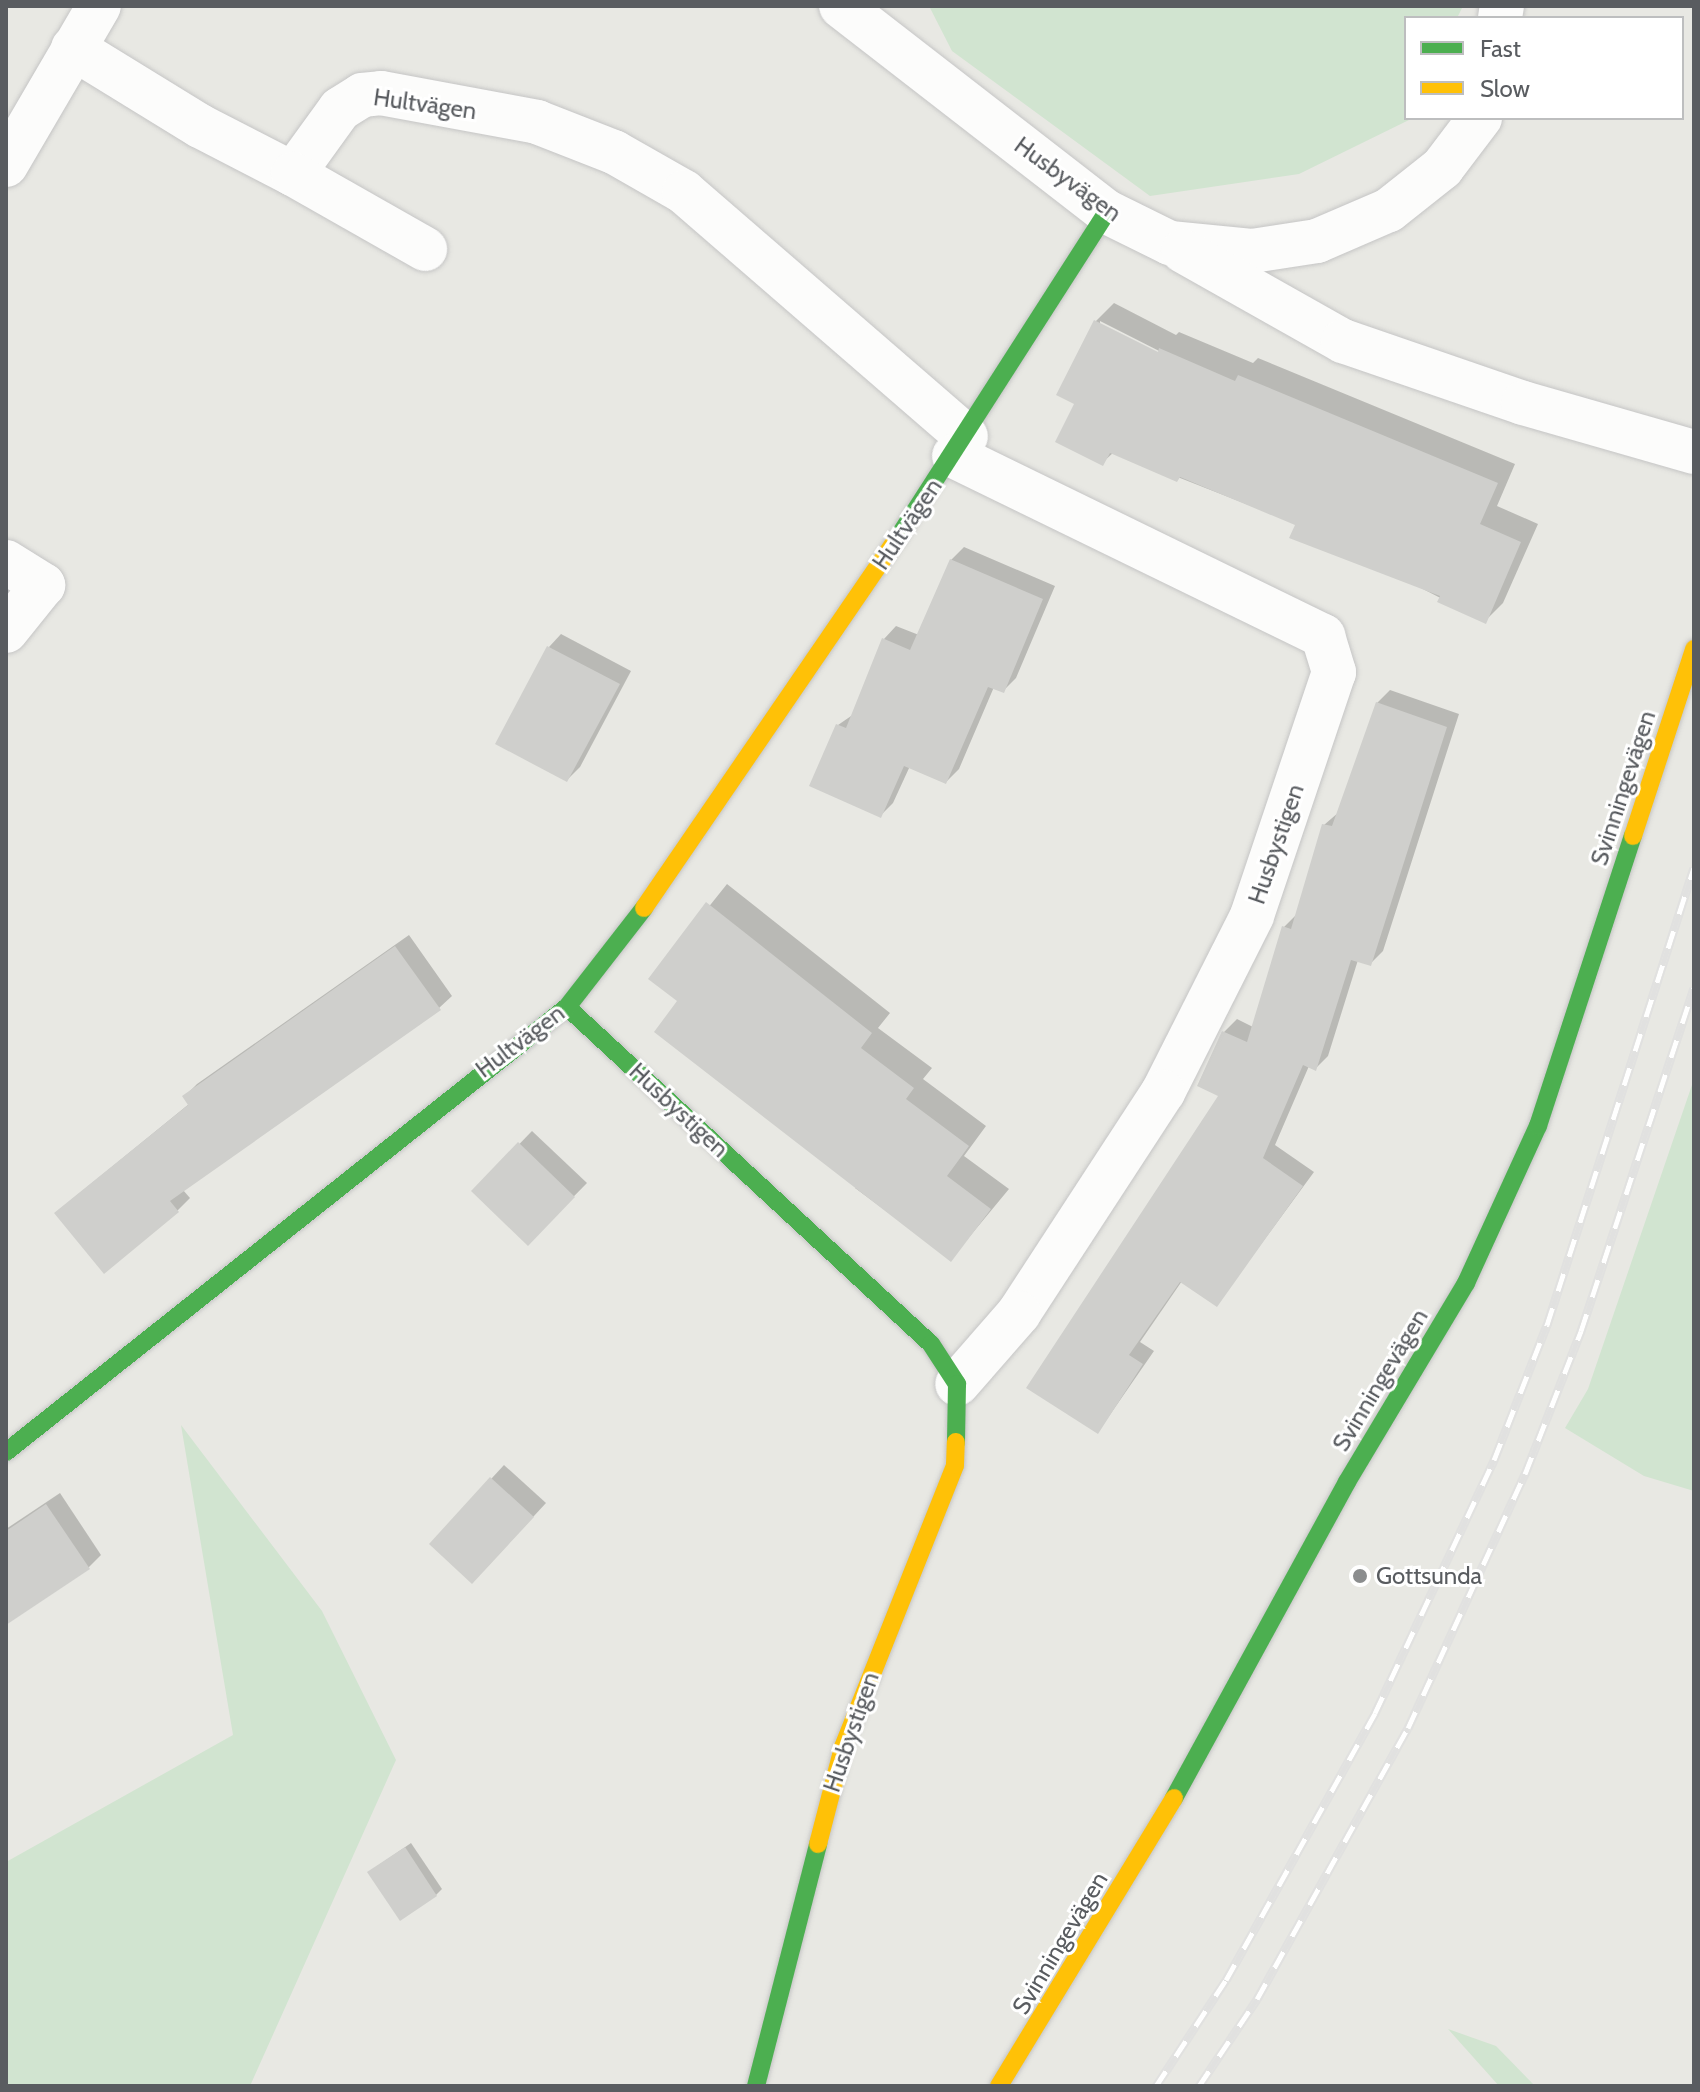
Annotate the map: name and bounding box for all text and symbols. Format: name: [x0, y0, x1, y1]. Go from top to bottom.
legend: [1404, 16, 1684, 120]
text: Fast: [1480, 34, 1521, 63]
text: Slow: [1480, 74, 1530, 103]
street label: Hultvägen: [372, 83, 478, 125]
street label: Husbyvägen: [1009, 131, 1127, 227]
street label: Hultvägen: [866, 473, 948, 575]
street label: Svinningevägen: [1584, 707, 1662, 869]
street label: Husbystigen: [1242, 780, 1310, 908]
street label: Hultvägen: [470, 998, 570, 1084]
street label: Husbystigen: [623, 1057, 735, 1163]
street label: Svinningevägen: [1326, 1304, 1434, 1456]
place label: Gottsunda: [1376, 1562, 1482, 1590]
marker: Gottsunda: [1351, 1567, 1369, 1585]
street label: Husbystigen: [817, 1668, 885, 1796]
street label: Svinningevägen: [1006, 1867, 1114, 2019]

